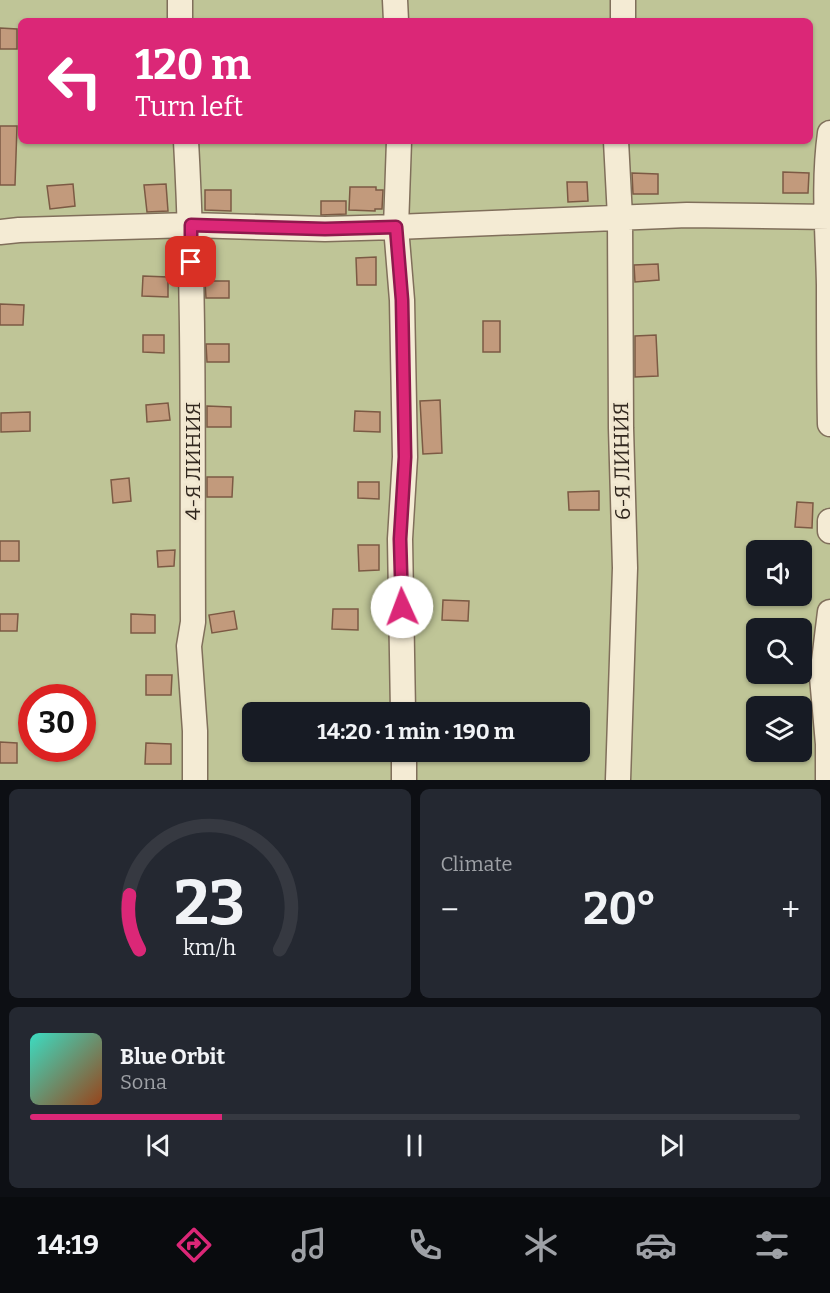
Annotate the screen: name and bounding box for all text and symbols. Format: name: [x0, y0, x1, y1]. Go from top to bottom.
text: 120 m: [135, 40, 251, 90]
icon: left: [36, 42, 114, 120]
text: Turn left: [135, 91, 243, 123]
pin: [165, 236, 216, 287]
icon: arrive: [174, 245, 207, 278]
street label: 4-Я ЛИНИЯ: [180, 402, 206, 520]
street label: 6-Я ЛИНИЯ: [608, 402, 636, 520]
map controls: [746, 540, 812, 762]
button: sound: [746, 540, 812, 606]
position arrow: [370, 575, 434, 639]
button: search: [746, 618, 812, 684]
speed limit sign: 30: [18, 684, 96, 762]
button: layers: [746, 696, 812, 762]
text: 14:20 · 1 min · 190 m: [317, 718, 515, 745]
text: Climate: [441, 852, 512, 876]
text: 23: [174, 866, 245, 941]
text: 20°: [583, 882, 657, 936]
text: −: [441, 890, 459, 930]
text: +: [781, 890, 800, 930]
text: km/h: [183, 936, 236, 962]
text: Blue Orbit: [120, 1043, 225, 1070]
text: Sona: [120, 1070, 167, 1094]
icon: previous: [142, 1129, 175, 1162]
icon: pause: [398, 1129, 431, 1162]
icon: next: [655, 1129, 688, 1162]
icon: directions: [173, 1224, 215, 1266]
icon: music: [288, 1224, 330, 1266]
icon: phone: [404, 1224, 446, 1266]
icon: climate: [520, 1224, 562, 1266]
icon: car: [635, 1224, 677, 1266]
icon: filters: [751, 1224, 793, 1266]
text: 14:19: [37, 1229, 99, 1261]

